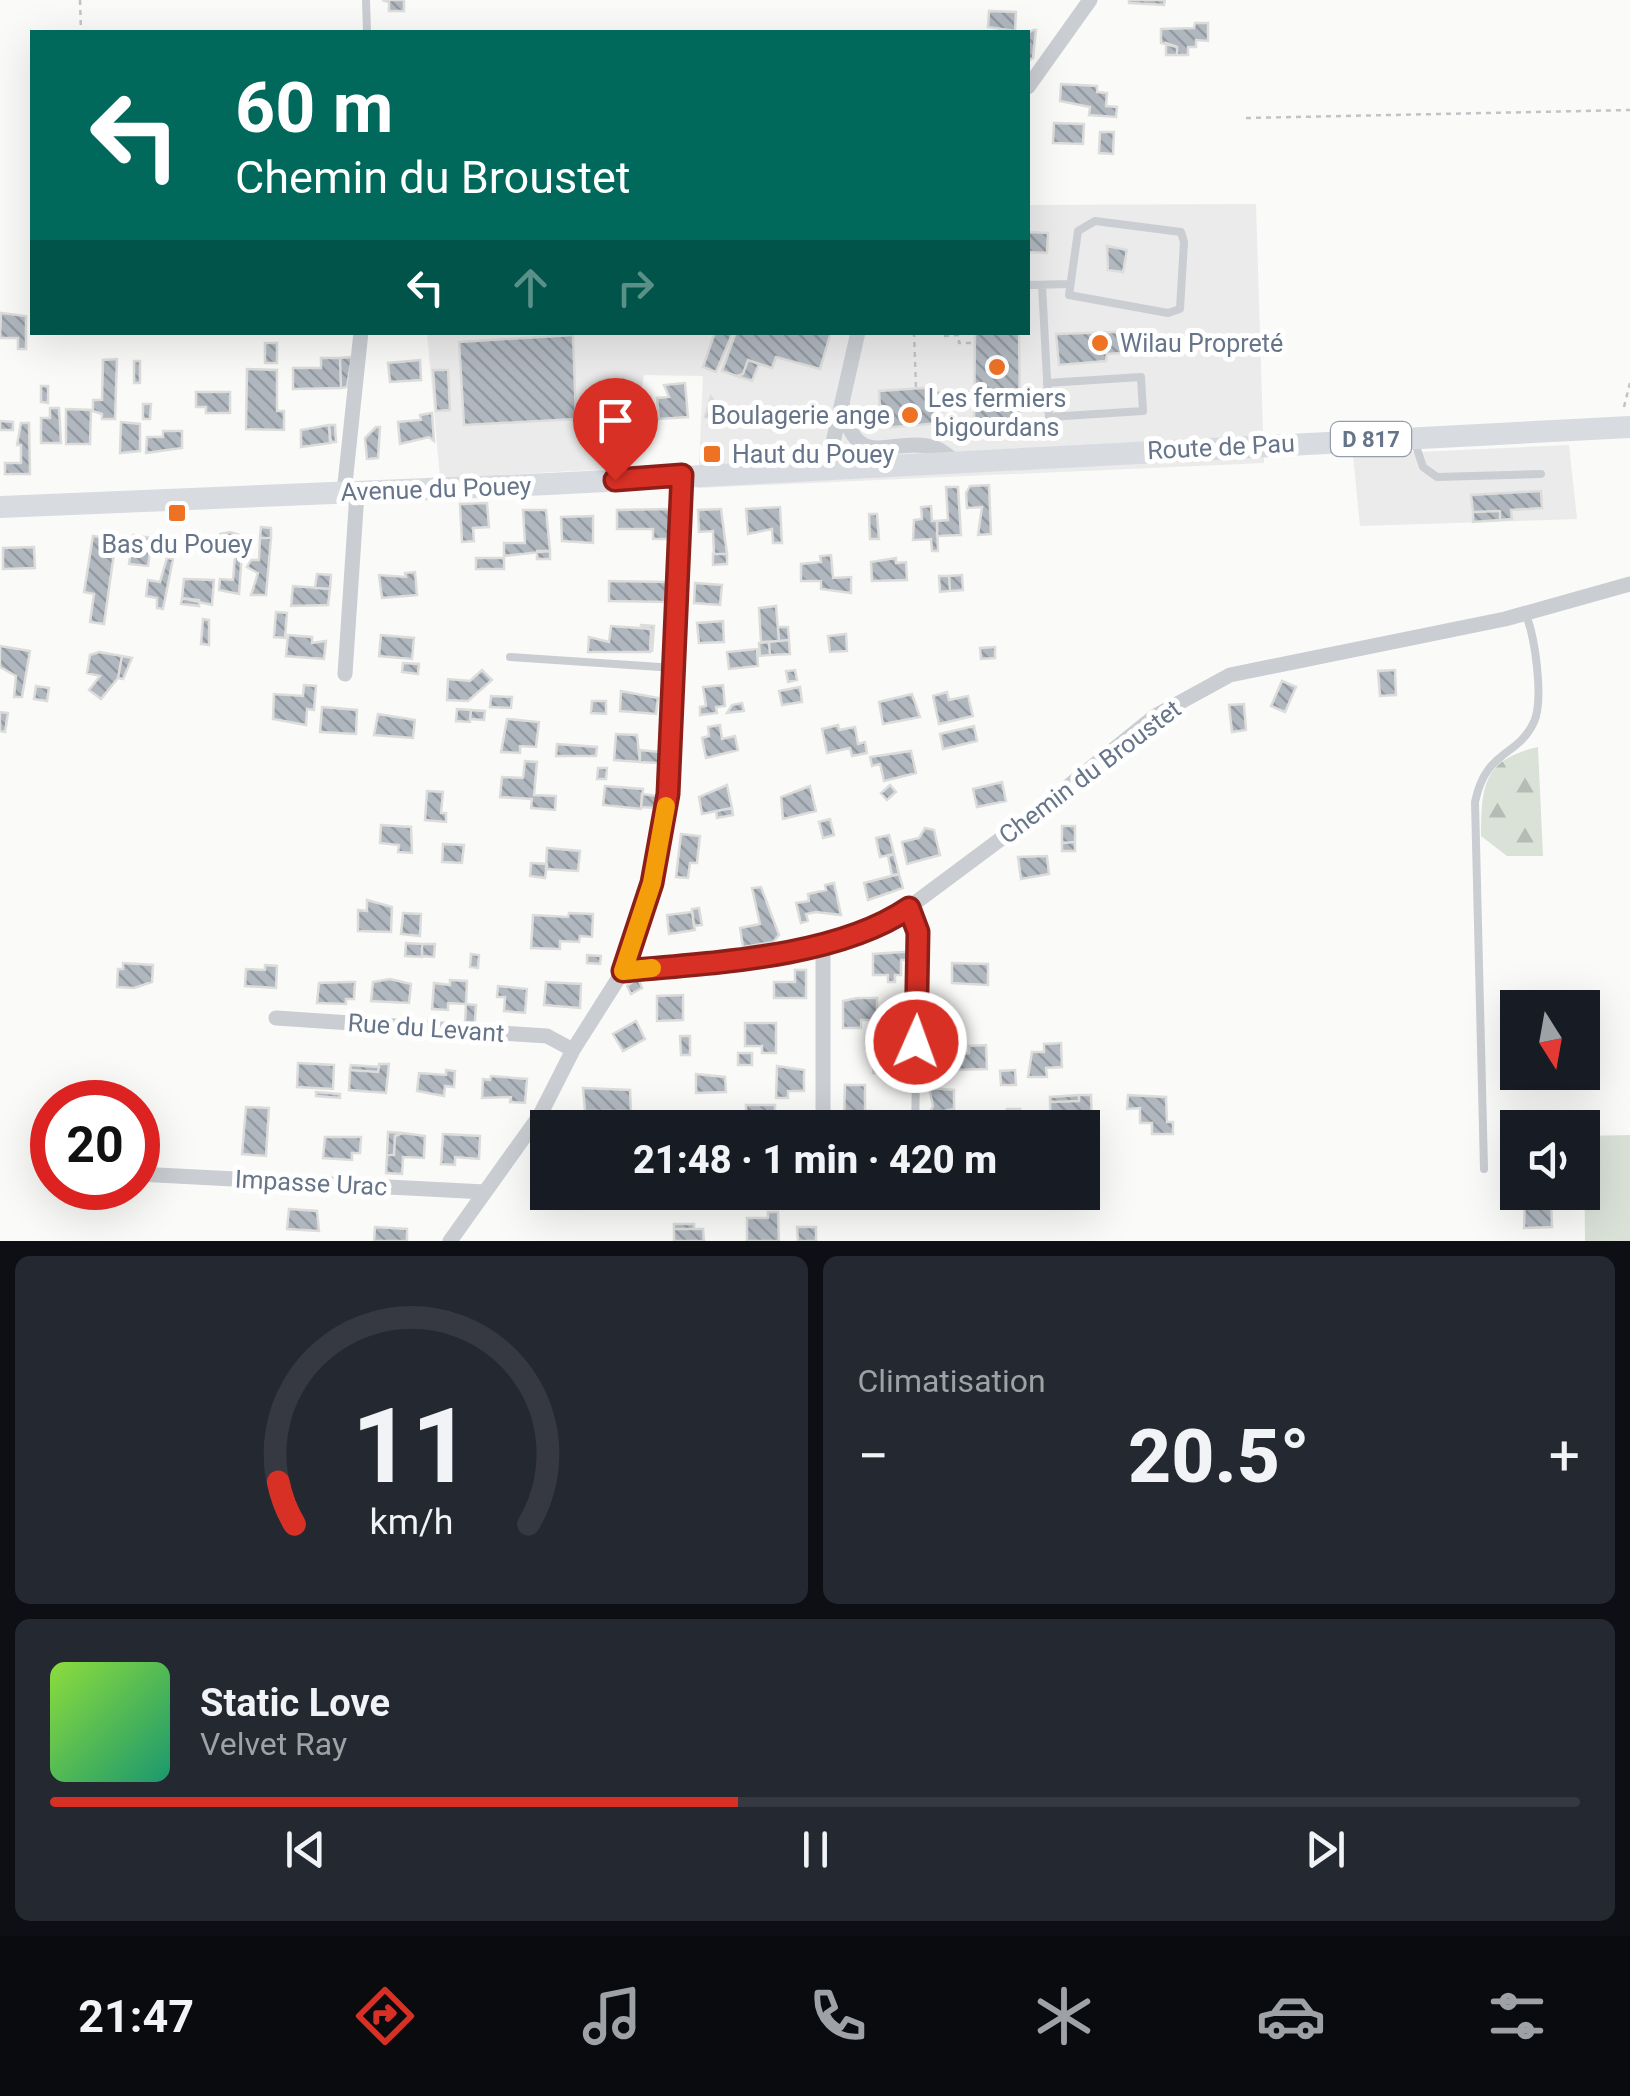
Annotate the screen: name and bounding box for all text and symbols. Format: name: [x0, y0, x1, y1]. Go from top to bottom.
text: 60 m: [235, 67, 393, 149]
icon: left: [70, 70, 200, 200]
text: Chemin du Broustet: [235, 151, 631, 204]
icon: left: [398, 260, 453, 315]
icon: ahead: [503, 260, 558, 315]
icon: right: [608, 260, 663, 315]
place label: Wilau Propreté: [1120, 329, 1283, 358]
marker: Wilau Propreté: [1089, 332, 1111, 354]
marker: Les fermiers bigourdans: [986, 356, 1008, 378]
pin: [573, 378, 658, 481]
place label: Les fermiers bigourdans: [928, 384, 1066, 442]
icon: arrive: [588, 393, 643, 448]
place label: Boulagerie ange: [711, 401, 890, 430]
marker: Boulagerie ange: [899, 404, 921, 426]
road number: D 817: [1331, 422, 1411, 456]
street label: Route de Pau: [1147, 429, 1295, 465]
place label: Haut du Pouey: [732, 440, 894, 469]
marker: Haut du Pouey: [701, 443, 723, 465]
street label: Avenue du Pouey: [340, 471, 532, 507]
marker: Bas du Pouey: [166, 502, 188, 524]
place label: Bas du Pouey: [102, 530, 253, 559]
street label: Chemin du Broustet: [994, 694, 1186, 850]
position arrow: [864, 990, 968, 1094]
north arrow: [1500, 990, 1600, 1090]
map controls: [1500, 990, 1600, 1210]
street label: Rue du Levant: [347, 1008, 505, 1048]
speed limit sign: 20: [30, 1080, 160, 1210]
button: sound: [1500, 1110, 1600, 1210]
text: 21:48 · 1 min · 420 m: [633, 1138, 997, 1182]
street label: Impasse Urac: [234, 1165, 388, 1201]
text: Climatisation: [858, 1362, 1046, 1400]
text: 11: [352, 1386, 471, 1507]
text: 20.5°: [1128, 1412, 1310, 1500]
text: −: [858, 1424, 889, 1488]
text: +: [1549, 1424, 1580, 1488]
text: km/h: [369, 1501, 453, 1543]
text: Static Love: [200, 1681, 390, 1725]
text: Velvet Ray: [200, 1725, 347, 1763]
icon: previous: [278, 1822, 333, 1877]
icon: pause: [788, 1822, 843, 1877]
icon: next: [1298, 1822, 1353, 1877]
icon: directions: [350, 1981, 420, 2051]
icon: music: [577, 1981, 647, 2051]
icon: phone: [803, 1981, 873, 2051]
icon: climate: [1029, 1981, 1099, 2051]
icon: car: [1256, 1981, 1326, 2051]
icon: filters: [1482, 1981, 1552, 2051]
text: 21:47: [78, 1990, 194, 2043]

